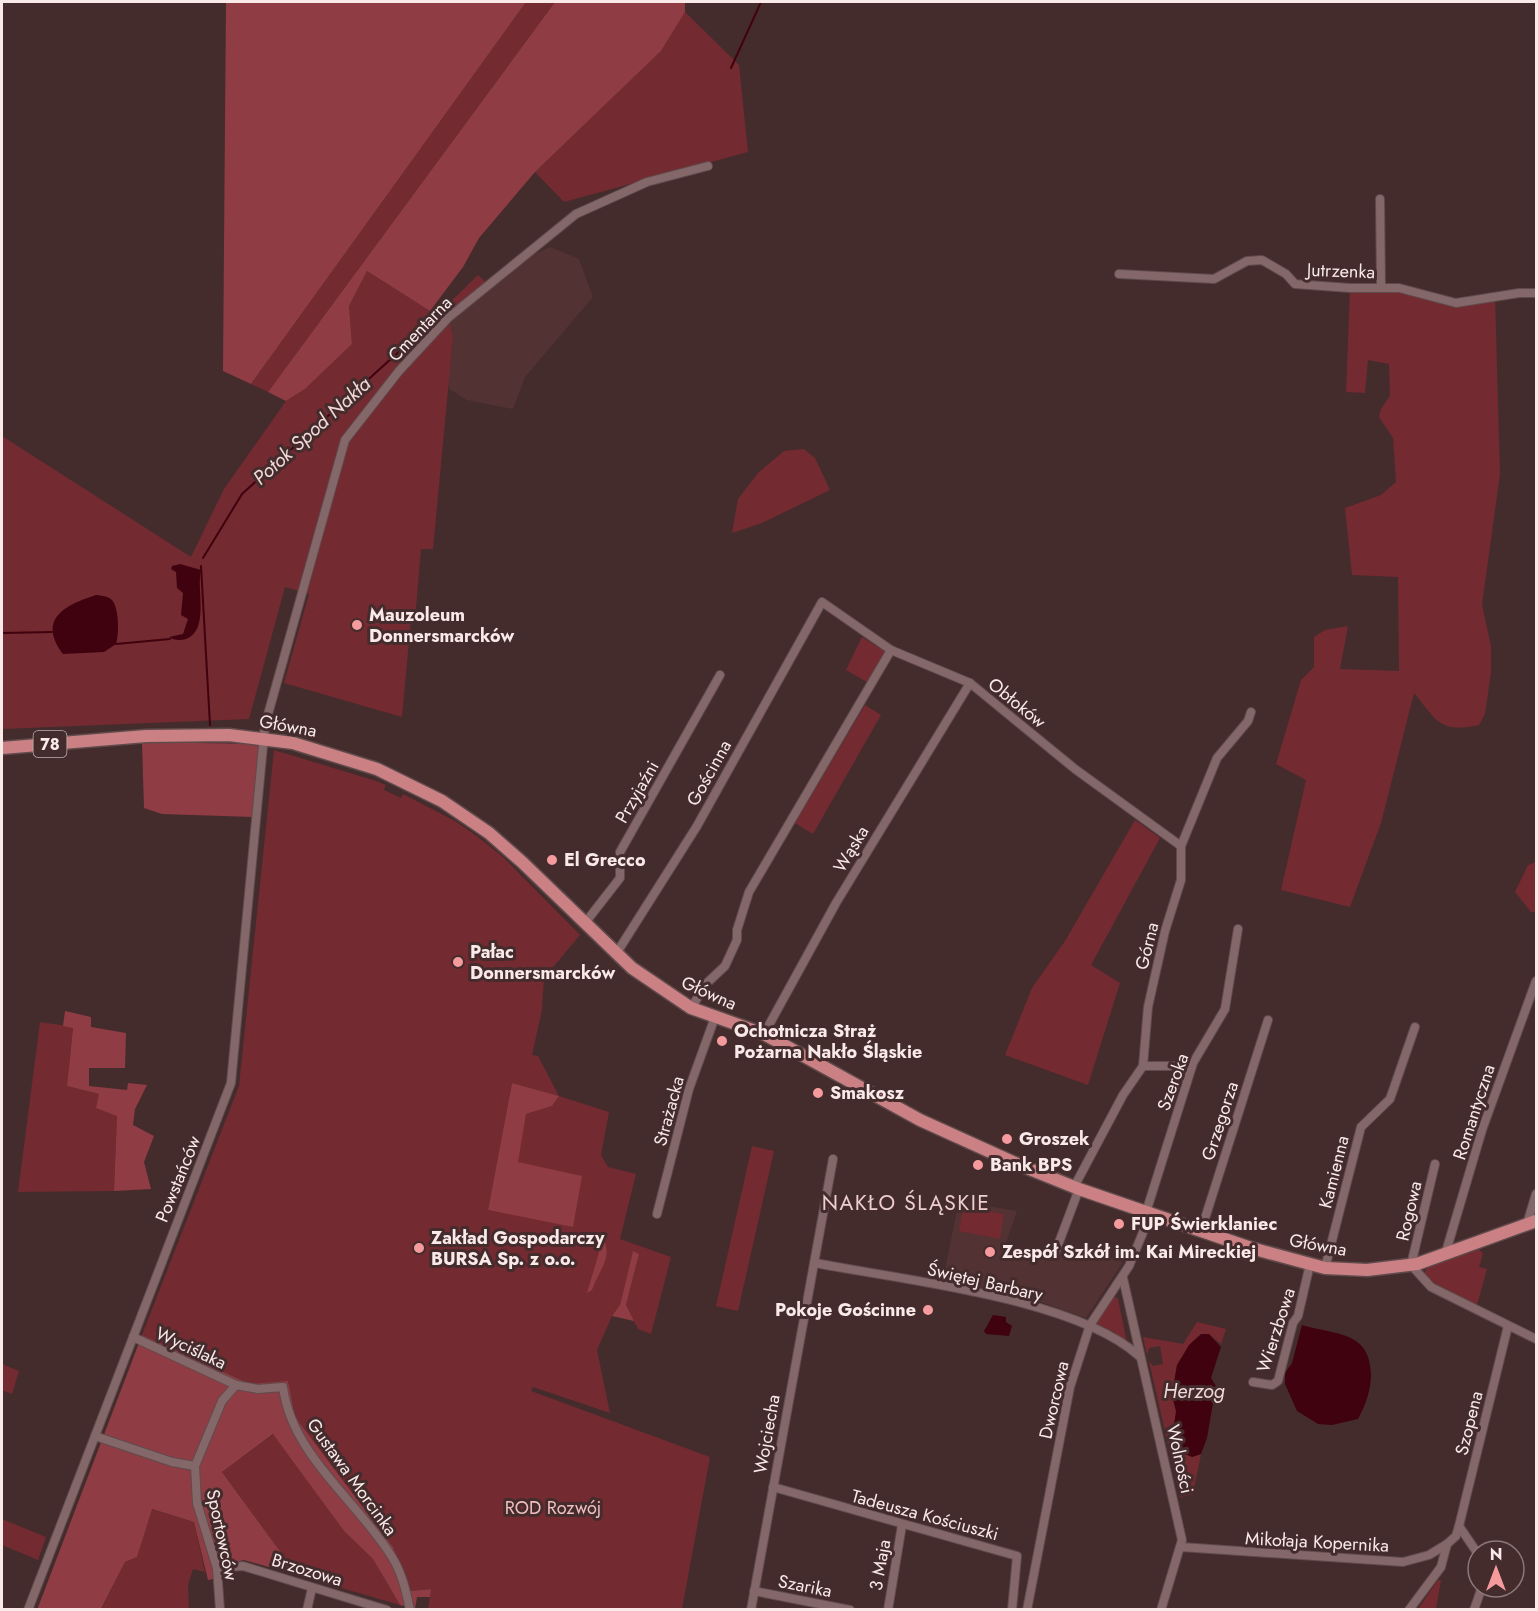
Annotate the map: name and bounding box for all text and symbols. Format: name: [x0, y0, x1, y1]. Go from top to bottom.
street label: Jutrzenka: [1305, 257, 1375, 285]
street label: Cmentarna: [382, 290, 458, 368]
water label: Potok Spod Nakła: [247, 370, 377, 492]
place label: Mauzoleum Donnersmarcków: [369, 602, 514, 649]
marker: Mauzoleum Donnersmarcków: [350, 618, 364, 632]
street label: Obłoków: [982, 672, 1052, 735]
street label: Główna: [257, 708, 319, 744]
road number: 78: [34, 731, 66, 757]
street label: Gościnna: [680, 735, 738, 811]
street label: Przyjaźni: [609, 756, 665, 828]
street label: Wąska: [827, 821, 875, 877]
place label: El Grecco: [564, 847, 646, 873]
marker: El Grecco: [545, 853, 559, 867]
street label: Górna: [1129, 920, 1165, 972]
place label: Pałac Donnersmarcków: [470, 939, 615, 986]
marker: Pałac Donnersmarcków: [451, 955, 465, 969]
street label: Główna: [677, 969, 741, 1017]
place label: Ochotnicza Straż Pożarna Nakło Śląskie: [734, 1018, 922, 1065]
marker: Ochotnicza Straż Pożarna Nakło Śląskie: [715, 1034, 729, 1048]
street label: Szeroka: [1151, 1050, 1195, 1114]
street label: Romantyczna: [1446, 1061, 1502, 1163]
street label: Strażacka: [647, 1073, 691, 1149]
street label: Grzegorza: [1195, 1078, 1245, 1164]
place label: Smakosz: [830, 1080, 905, 1106]
marker: Smakosz: [811, 1086, 825, 1100]
place label: Groszek: [1019, 1126, 1090, 1152]
street label: Powstańców: [149, 1131, 207, 1226]
marker: Groszek: [1000, 1132, 1014, 1146]
street label: Kamienna: [1312, 1133, 1356, 1211]
place label: Bank BPS: [990, 1152, 1072, 1178]
marker: Bank BPS: [971, 1158, 985, 1172]
street label: Rogowa: [1390, 1179, 1428, 1243]
district label: NAKŁO ŚLĄSKIE: [822, 1188, 990, 1218]
place label: FUP Świerklaniec: [1131, 1211, 1277, 1237]
marker: FUP Świerklaniec: [1112, 1217, 1126, 1231]
place label: Zakład Gospodarczy BURSA Sp. z o.o.: [431, 1225, 605, 1272]
street label: Główna: [1287, 1227, 1349, 1263]
place label: Zespół Szkół im. Kai Mireckiej: [1002, 1239, 1256, 1265]
marker: Zakład Gospodarczy BURSA Sp. z o.o.: [412, 1241, 426, 1255]
marker: Zespół Szkół im. Kai Mireckiej: [983, 1245, 997, 1259]
street label: Świętej Barbary: [925, 1256, 1045, 1308]
street label: Wierzbowa: [1250, 1284, 1302, 1376]
place label: Pokoje Gościnne: [775, 1297, 916, 1323]
marker: Pokoje Gościnne: [921, 1303, 935, 1317]
street label: Wyciślaka: [151, 1320, 231, 1376]
street label: Dworcowa: [1032, 1358, 1076, 1442]
water label: Herzog: [1163, 1377, 1225, 1406]
street label: Szopena: [1448, 1388, 1490, 1458]
street label: Wojciecha: [747, 1392, 787, 1476]
street label: Gustawa Morcinka: [300, 1413, 404, 1541]
street label: Wolności: [1160, 1422, 1200, 1496]
street label: Tadeusza Kościuszki: [849, 1483, 1001, 1547]
street label: Sportowców: [200, 1487, 244, 1584]
park label: ROD Rozwój: [505, 1495, 601, 1521]
street label: Mikołaja Kopernika: [1244, 1525, 1390, 1559]
street label: 3 Maja: [863, 1537, 897, 1593]
north arrow: [1466, 1539, 1526, 1599]
text: N: [1490, 1543, 1502, 1566]
street label: Brzozowa: [268, 1547, 346, 1593]
street label: Szarika: [776, 1568, 834, 1604]

